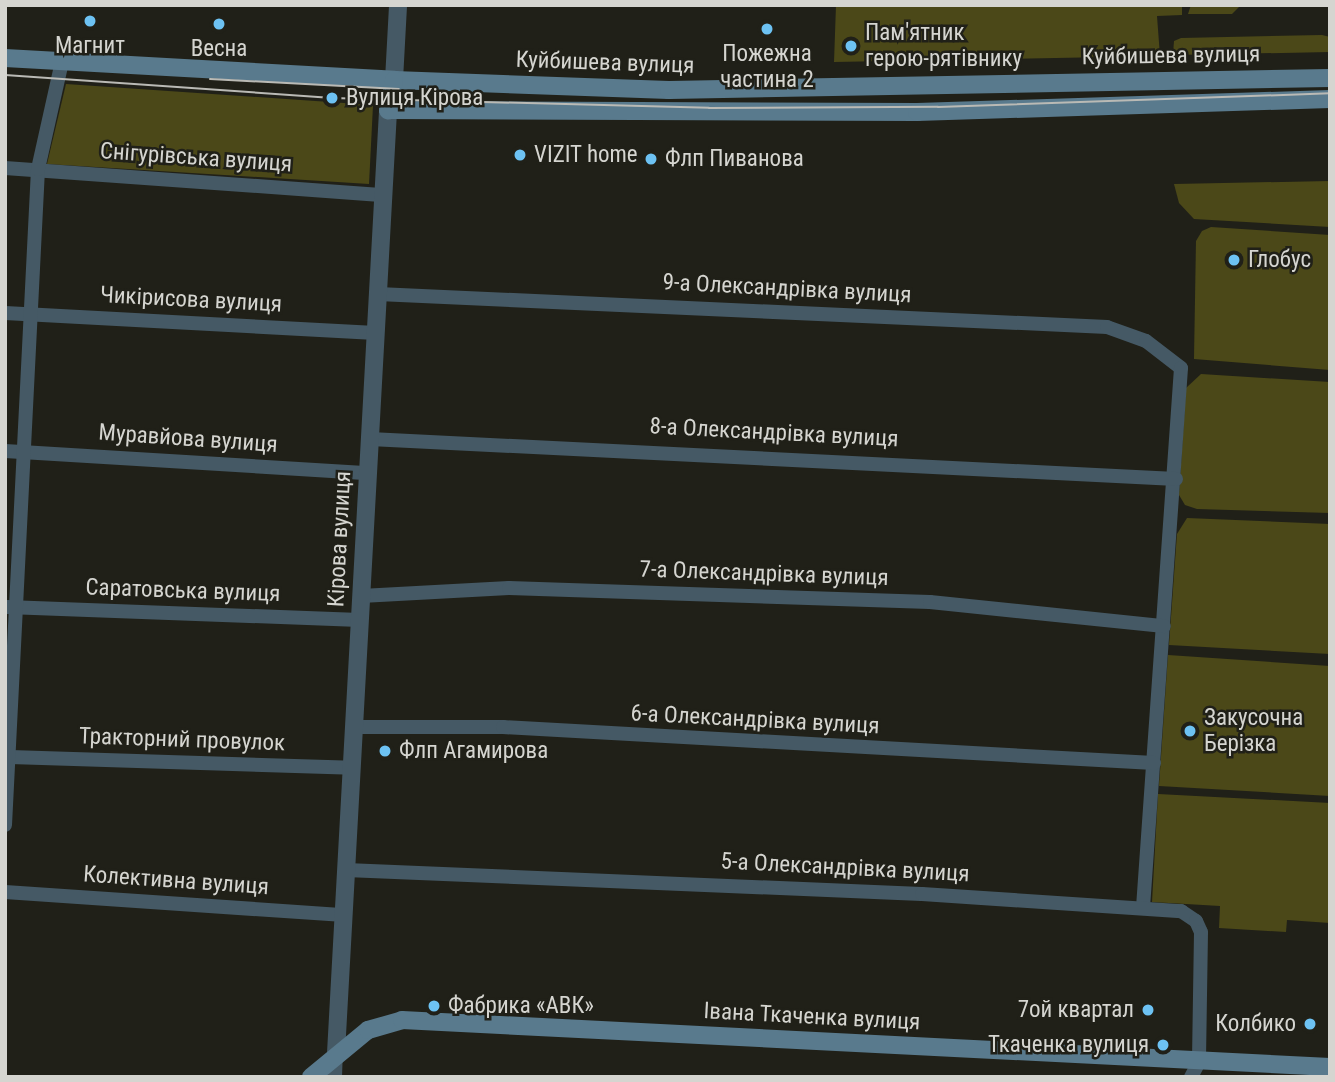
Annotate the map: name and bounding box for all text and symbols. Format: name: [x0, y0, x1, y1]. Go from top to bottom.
marker: Магнит: [82, 13, 98, 29]
marker: Весна: [211, 16, 227, 32]
place label: Пам'ятник герою-рятівнику: [865, 19, 1022, 73]
marker: Пожежна частина 2: [759, 21, 775, 37]
place label: Магнит: [55, 32, 125, 60]
place label: Весна: [191, 35, 247, 63]
marker: Пам'ятник герою-рятівнику: [843, 38, 859, 54]
place label: Пожежна частина 2: [720, 40, 814, 94]
street label: Куйбишева вулиця: [1081, 41, 1261, 71]
street label: Куйбишева вулиця: [515, 46, 695, 80]
place label: Вулиця Кірова: [346, 84, 483, 112]
marker: Вулиця Кірова: [324, 90, 340, 106]
street label: Снігурівська вулиця: [99, 138, 293, 178]
place label: VIZIT home: [534, 141, 638, 169]
place label: Флп Пиванова: [665, 145, 804, 173]
marker: VIZIT home: [512, 147, 528, 163]
marker: Флп Пиванова: [643, 151, 659, 167]
place label: Глобус: [1248, 246, 1311, 274]
marker: Глобус: [1226, 252, 1242, 268]
street label: 9-а Олександрівка вулиця: [662, 269, 912, 309]
street label: Чикірисова вулиця: [99, 281, 283, 319]
street label: 8-а Олександрівка вулиця: [649, 413, 899, 453]
street label: Муравйова вулиця: [98, 419, 278, 459]
street label: Кірова вулиця: [323, 470, 357, 608]
street label: 7-а Олександрівка вулиця: [639, 556, 889, 592]
street label: Саратовська вулиця: [85, 574, 281, 608]
street label: 6-а Олександрівка вулиця: [630, 700, 880, 740]
place label: Закусочна Берізка: [1204, 704, 1303, 758]
street label: Тракторний провулок: [78, 723, 286, 757]
marker: Закусочна Берізка: [1182, 723, 1198, 739]
place label: Флп Агамирова: [399, 737, 548, 765]
marker: Флп Агамирова: [377, 743, 393, 759]
street label: 5-а Олександрівка вулиця: [720, 848, 970, 888]
street label: Колективна вулиця: [82, 861, 270, 901]
place label: Фабрика «АВК»: [448, 992, 594, 1020]
place label: 7ой квартал: [1018, 996, 1134, 1024]
marker: Фабрика «АВК»: [426, 998, 442, 1014]
street label: Івана Ткаченка вулиця: [703, 998, 921, 1036]
marker: 7ой квартал: [1140, 1002, 1156, 1018]
place label: Колбико: [1215, 1010, 1296, 1038]
marker: Колбико: [1302, 1016, 1318, 1032]
place label: Ткаченка вулиця: [988, 1031, 1149, 1059]
marker: Ткаченка вулиця: [1155, 1037, 1171, 1053]

